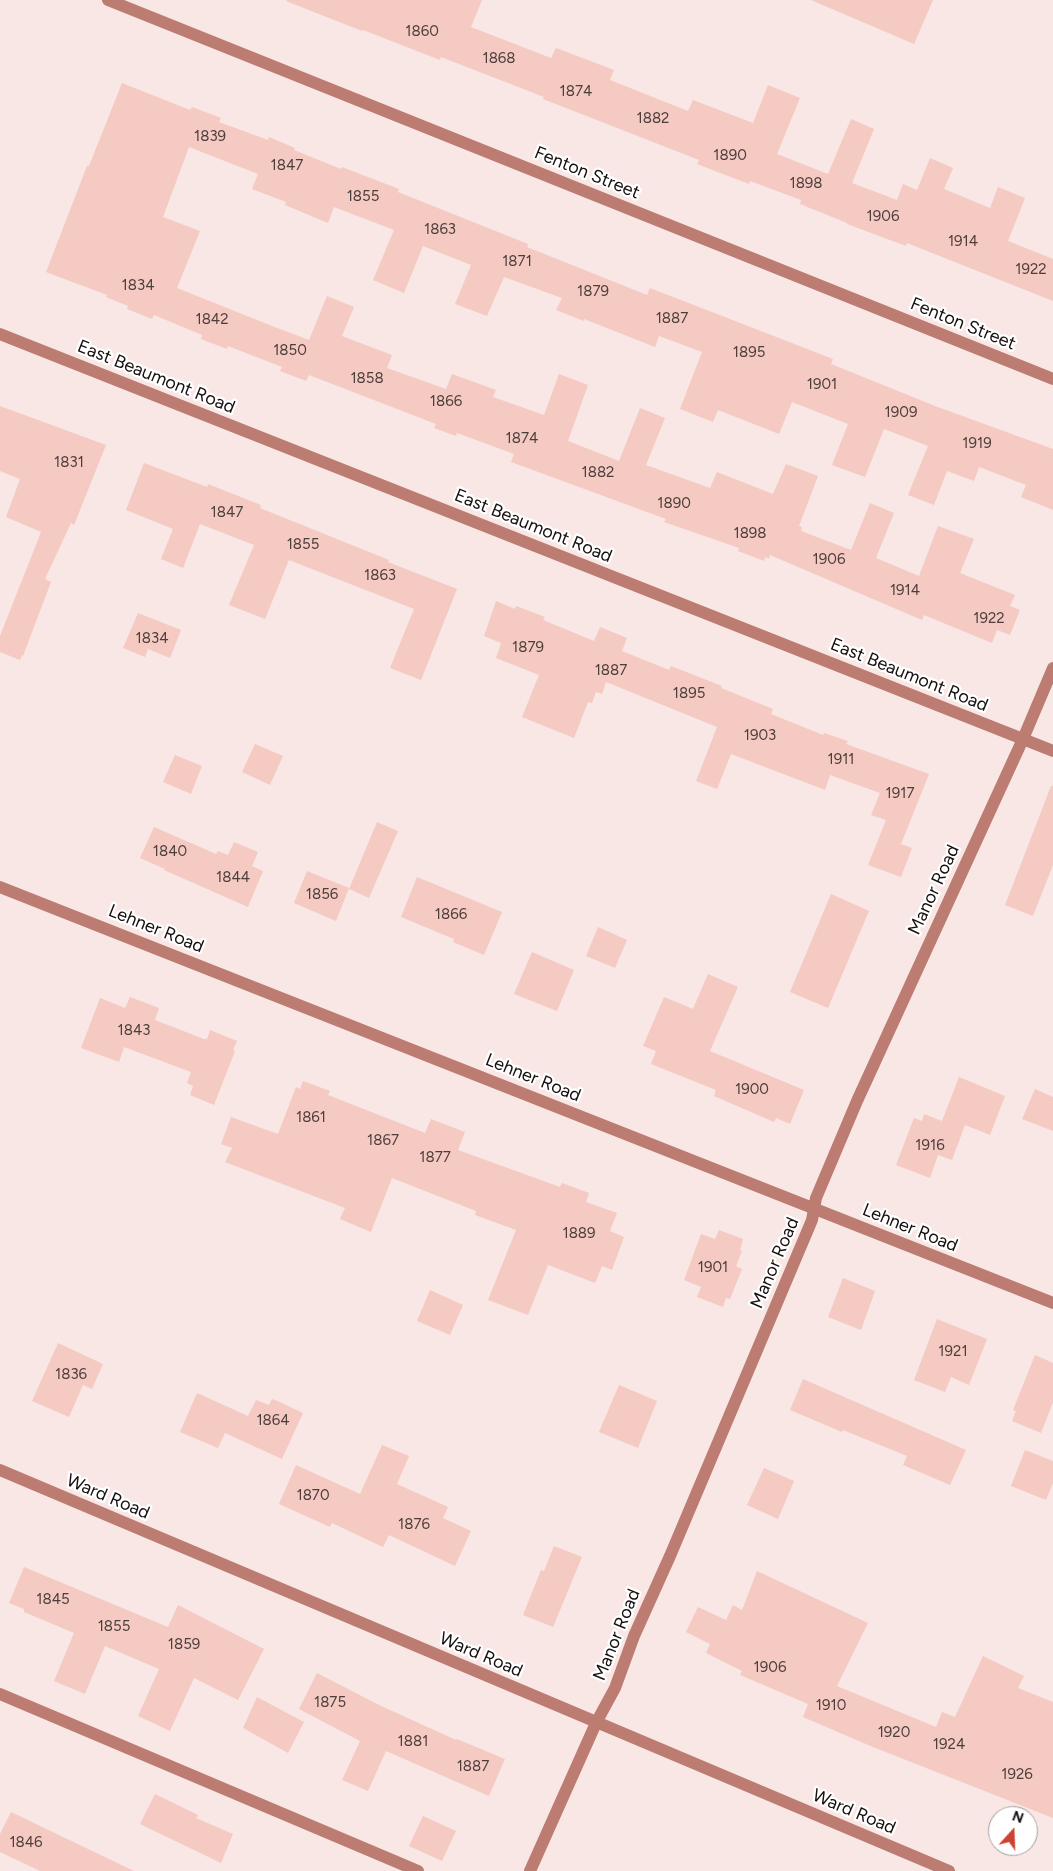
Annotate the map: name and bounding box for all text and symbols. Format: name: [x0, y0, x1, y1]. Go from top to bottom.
house number: 1860: [405, 23, 439, 41]
house number: 1868: [482, 50, 516, 68]
house number: 1874: [560, 83, 592, 101]
house number: 1882: [637, 110, 669, 128]
house number: 1839: [194, 128, 226, 146]
street label: Fenton Street: [531, 142, 643, 204]
house number: 1890: [713, 147, 747, 165]
house number: 1847: [271, 157, 303, 175]
house number: 1898: [789, 175, 823, 193]
house number: 1855: [347, 188, 379, 206]
house number: 1906: [867, 208, 899, 226]
house number: 1863: [424, 221, 456, 239]
house number: 1914: [948, 233, 978, 251]
house number: 1871: [502, 253, 532, 271]
house number: 1922: [1015, 261, 1047, 279]
house number: 1834: [122, 277, 154, 295]
house number: 1879: [577, 283, 609, 301]
street label: Fenton Street: [907, 293, 1019, 355]
house number: 1887: [656, 310, 688, 328]
house number: 1842: [195, 311, 229, 329]
street label: East Beaumont Road: [74, 336, 238, 418]
house number: 1850: [273, 342, 307, 360]
house number: 1895: [733, 344, 765, 362]
house number: 1858: [350, 370, 384, 388]
house number: 1901: [807, 376, 837, 394]
house number: 1866: [430, 393, 462, 411]
house number: 1909: [885, 404, 917, 422]
house number: 1874: [506, 430, 538, 448]
house number: 1919: [962, 435, 992, 453]
house number: 1831: [54, 454, 84, 472]
house number: 1882: [582, 464, 614, 482]
street label: East Beaumont Road: [451, 485, 615, 567]
house number: 1890: [657, 495, 691, 513]
house number: 1847: [211, 504, 243, 522]
house number: 1898: [733, 525, 767, 543]
house number: 1855: [287, 536, 319, 554]
house number: 1906: [813, 551, 845, 569]
house number: 1863: [364, 567, 396, 585]
house number: 1914: [890, 582, 920, 600]
house number: 1922: [973, 610, 1005, 628]
house number: 1834: [136, 630, 168, 648]
street label: East Beaumont Road: [827, 634, 991, 716]
house number: 1879: [512, 639, 544, 657]
house number: 1887: [595, 662, 627, 680]
house number: 1895: [673, 685, 705, 703]
house number: 1903: [744, 727, 776, 745]
house number: 1911: [827, 751, 855, 769]
house number: 1917: [886, 785, 914, 803]
street label: Manor Road: [904, 842, 964, 938]
house number: 1840: [153, 843, 187, 861]
house number: 1844: [216, 869, 250, 887]
house number: 1856: [306, 886, 338, 904]
street label: Lehner Road: [105, 900, 207, 958]
house number: 1866: [435, 906, 467, 924]
house number: 1843: [118, 1022, 150, 1040]
street label: Lehner Road: [482, 1049, 584, 1107]
house number: 1900: [735, 1081, 769, 1099]
house number: 1861: [296, 1109, 326, 1127]
house number: 1867: [367, 1132, 399, 1150]
house number: 1916: [915, 1137, 945, 1155]
house number: 1877: [419, 1149, 451, 1167]
street label: Lehner Road: [859, 1199, 961, 1257]
street label: Manor Road: [746, 1214, 804, 1312]
house number: 1889: [562, 1225, 596, 1243]
house number: 1901: [698, 1259, 728, 1277]
house number: 1921: [938, 1343, 968, 1361]
house number: 1836: [55, 1366, 87, 1384]
house number: 1864: [256, 1412, 290, 1430]
street label: Ward Road: [63, 1470, 153, 1524]
house number: 1870: [296, 1487, 330, 1505]
house number: 1876: [398, 1516, 430, 1534]
street label: Manor Road: [589, 1586, 645, 1684]
house number: 1845: [36, 1591, 70, 1609]
house number: 1855: [98, 1618, 130, 1636]
street label: Ward Road: [436, 1628, 526, 1682]
house number: 1859: [168, 1636, 200, 1654]
house number: 1906: [754, 1659, 786, 1677]
house number: 1875: [314, 1694, 346, 1712]
house number: 1910: [816, 1697, 846, 1715]
house number: 1920: [878, 1724, 910, 1742]
house number: 1881: [398, 1733, 428, 1751]
house number: 1924: [933, 1736, 965, 1754]
house number: 1887: [457, 1758, 489, 1776]
house number: 1926: [1001, 1766, 1033, 1784]
street label: Ward Road: [809, 1785, 899, 1839]
north arrow: [988, 1806, 1038, 1856]
text: N: [1010, 1808, 1026, 1827]
house number: 1846: [9, 1834, 43, 1852]

